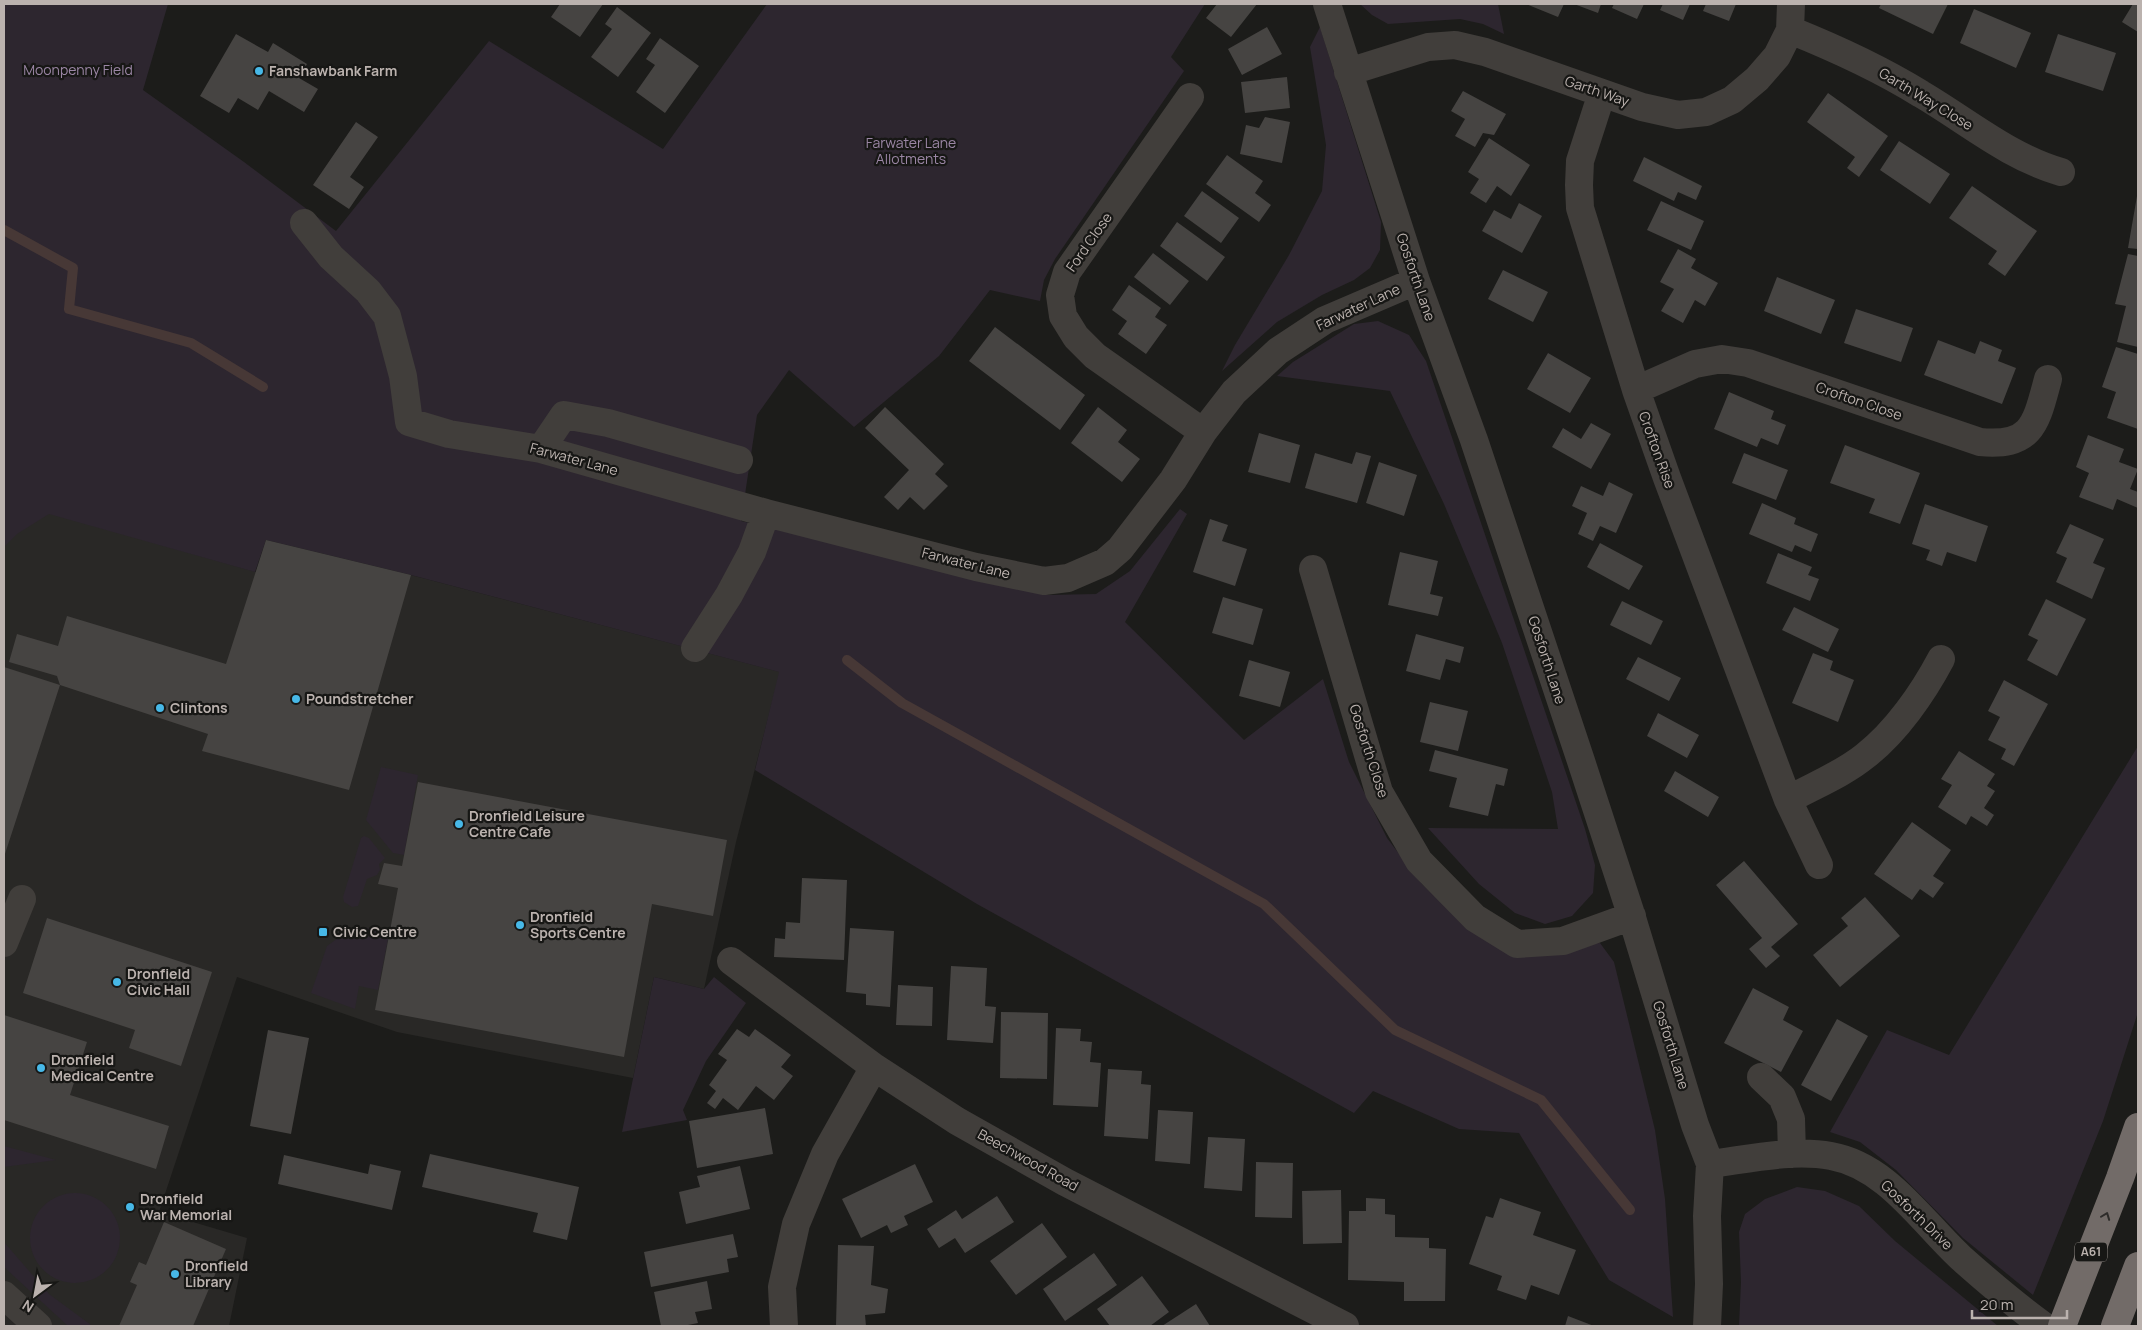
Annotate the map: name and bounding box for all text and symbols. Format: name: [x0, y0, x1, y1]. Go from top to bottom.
park label: Moonpenny Field: [23, 60, 133, 79]
place label: Fanshawbank Farm: [269, 61, 397, 80]
street label: Garth Way Close: [1876, 63, 1977, 134]
marker: Fanshawbank Farm: [253, 65, 265, 77]
street label: Garth Way: [1563, 71, 1632, 111]
park label: Farwater Lane Allotments: [866, 133, 956, 168]
street label: Ford Close: [1061, 208, 1116, 275]
street label: Gosforth Lane: [1393, 230, 1440, 323]
street label: Farwater Lane: [1313, 279, 1403, 334]
street label: Crofton Close: [1814, 377, 1905, 424]
street label: Crofton Rise: [1635, 409, 1680, 491]
street label: Farwater Lane: [528, 438, 620, 479]
street label: Farwater Lane: [920, 542, 1012, 583]
street label: Gosforth Lane: [1524, 613, 1571, 706]
place label: Poundstretcher: [306, 689, 414, 708]
marker: Poundstretcher: [290, 693, 302, 705]
place label: Clintons: [170, 698, 228, 717]
marker: Clintons: [154, 702, 166, 714]
street label: Gosforth Close: [1345, 702, 1394, 800]
place label: Dronfield Leisure Centre Cafe: [469, 806, 585, 841]
marker: Dronfield Leisure Centre Cafe: [453, 818, 465, 830]
place label: Dronfield Sports Centre: [530, 907, 626, 942]
marker: Dronfield Sports Centre: [514, 919, 526, 931]
place label: Civic Centre: [333, 922, 417, 941]
marker: Civic Centre: [317, 926, 329, 938]
place label: Dronfield Civic Hall: [127, 964, 190, 999]
marker: Dronfield Civic Hall: [111, 976, 123, 988]
street label: Gosforth Lane: [1649, 998, 1694, 1091]
place label: Dronfield Medical Centre: [51, 1050, 154, 1085]
marker: Dronfield Medical Centre: [35, 1062, 47, 1074]
street label: Beechwood Road: [975, 1124, 1082, 1195]
street label: Gosforth Drive: [1877, 1176, 1957, 1254]
place label: Dronfield War Memorial: [140, 1189, 232, 1224]
marker: Dronfield War Memorial: [124, 1201, 136, 1213]
one-way arrow: [2099, 1212, 2110, 1221]
road number: A61: [2075, 1242, 2107, 1262]
place label: Dronfield Library: [185, 1256, 248, 1291]
marker: Dronfield Library: [169, 1268, 181, 1280]
north arrow: [10, 1270, 60, 1320]
scale bar: [1972, 1288, 2067, 1320]
text: 20 m: [1980, 1294, 2013, 1315]
text: N: [19, 1296, 37, 1317]

